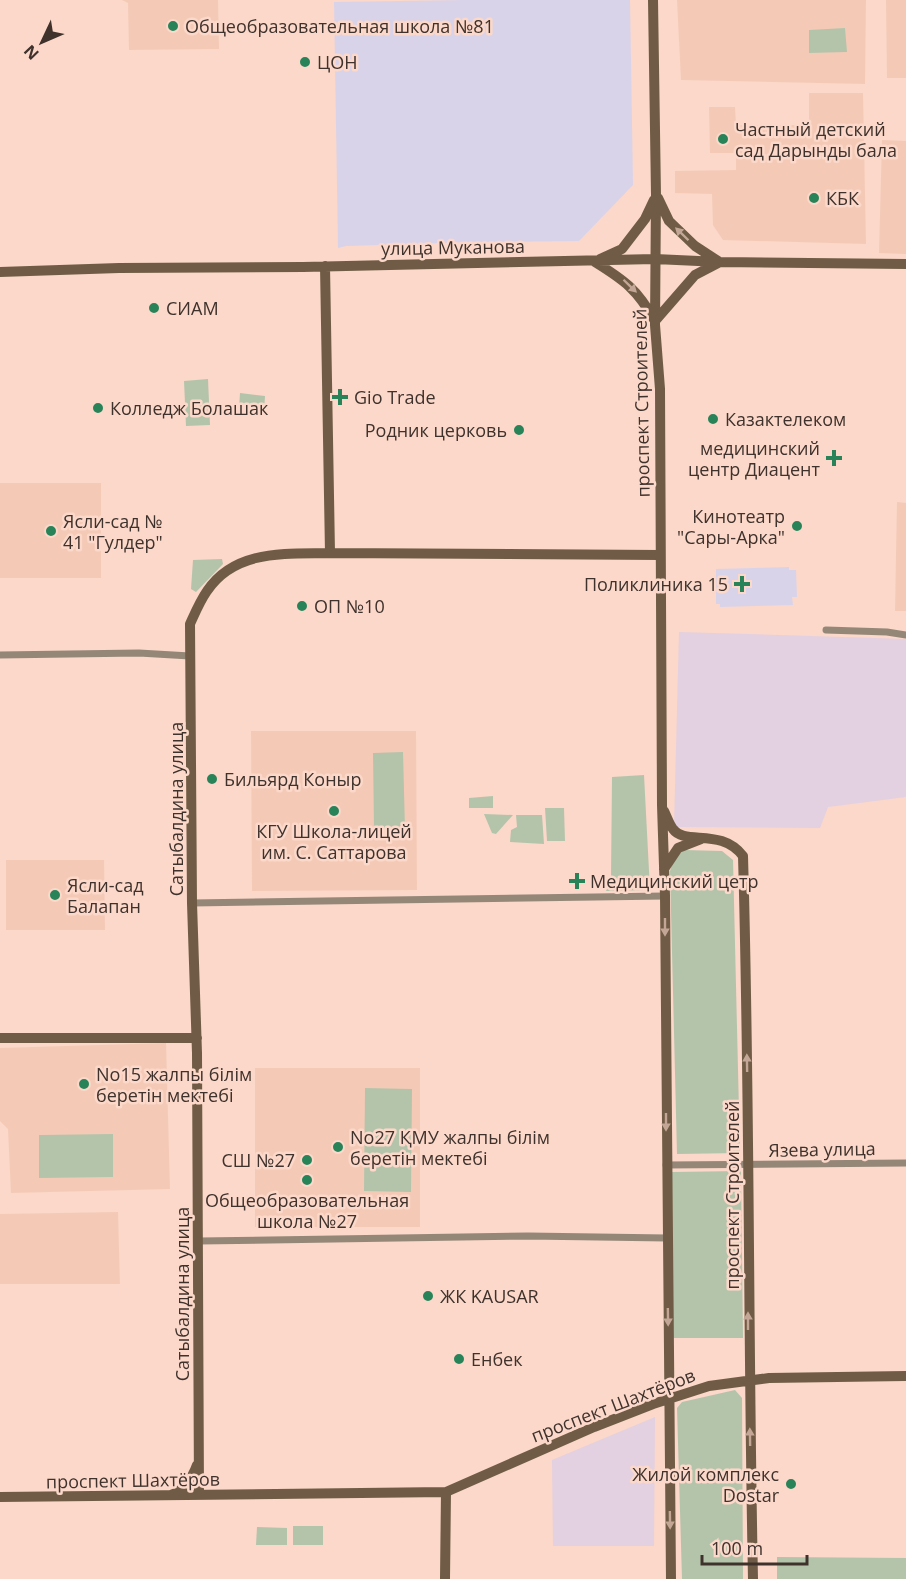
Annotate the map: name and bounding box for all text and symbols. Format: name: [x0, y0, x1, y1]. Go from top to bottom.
north arrow: [12, 12, 72, 72]
place label: Общеобразовательная школа №81: [185, 14, 494, 38]
marker: Общеобразовательная школа №81: [166, 19, 180, 33]
text: N: [19, 40, 44, 65]
place label: ЦОН: [317, 50, 358, 74]
marker: ЦОН: [298, 55, 312, 69]
place label: Частный детский сад Дарынды бала: [735, 117, 897, 162]
marker: Частный детский сад Дарынды бала: [716, 132, 730, 146]
place label: КБК: [826, 186, 859, 210]
marker: КБК: [807, 191, 821, 205]
one-way arrow: [675, 227, 689, 241]
street label: улица Муканова: [381, 234, 525, 260]
one-way arrow: [622, 279, 636, 293]
place label: СИАМ: [166, 296, 219, 320]
marker: СИАМ: [147, 301, 161, 315]
street label: проспект Строителей: [627, 308, 655, 498]
place label: Gio Trade: [354, 385, 436, 409]
marker: Gio Trade: [331, 388, 349, 406]
place label: Колледж Болашак: [110, 396, 269, 420]
marker: Колледж Болашак: [91, 401, 105, 415]
place label: Казактелеком: [725, 407, 846, 431]
marker: Казактелеком: [706, 412, 720, 426]
place label: Родник церковь: [365, 418, 507, 442]
marker: Родник церковь: [512, 423, 526, 437]
place label: медицинский центр Диацент: [688, 436, 821, 481]
marker: медицинский центр Диацент: [825, 449, 843, 467]
place label: Кинотеатр "Сары-Арка": [677, 504, 785, 549]
place label: Ясли-сад № 41 "Гулдер": [63, 509, 163, 554]
marker: Кинотеатр "Сары-Арка": [790, 519, 804, 533]
marker: Ясли-сад № 41 "Гулдер": [44, 524, 58, 538]
place label: Поликлиника 15: [584, 572, 728, 596]
marker: Поликлиника 15: [733, 575, 751, 593]
place label: ОП №10: [314, 594, 385, 618]
marker: ОП №10: [295, 599, 309, 613]
street label: Сатыбалдина улица: [164, 722, 188, 896]
place label: Бильярд Коныр: [224, 767, 361, 791]
marker: Бильярд Коныр: [205, 772, 219, 786]
marker: КГУ Школа-лицей им. С. Саттарова: [327, 804, 341, 818]
place label: КГУ Школа-лицей им. С. Саттарова: [256, 819, 412, 864]
place label: Медицинский цетр: [590, 869, 759, 893]
marker: Медицинский цетр: [568, 872, 586, 890]
place label: Ясли-сад Балапан: [67, 873, 144, 918]
marker: Ясли-сад Балапан: [48, 888, 62, 902]
one-way arrow: [660, 917, 670, 936]
one-way arrow: [742, 1053, 752, 1072]
place label: No15 жалпы білім беретін мектебі: [96, 1062, 252, 1107]
marker: No15 жалпы білім беретін мектебі: [77, 1077, 91, 1091]
street label: проспект Строителей: [720, 1101, 744, 1289]
one-way arrow: [661, 1112, 671, 1131]
place label: No27 ҚМУ жалпы білім беретін мектебі: [350, 1125, 550, 1170]
street label: Язева улица: [768, 1136, 876, 1162]
marker: No27 ҚМУ жалпы білім беретін мектебі: [331, 1140, 345, 1154]
place label: СШ №27: [221, 1148, 295, 1172]
marker: СШ №27: [300, 1153, 314, 1167]
marker: Общеобразовательная школа №27: [300, 1173, 314, 1187]
place label: Общеобразовательная школа №27: [205, 1188, 409, 1233]
street label: Сатыбалдина улица: [170, 1207, 194, 1381]
place label: ЖК KAUSAR: [440, 1284, 539, 1308]
marker: ЖК KAUSAR: [421, 1289, 435, 1303]
one-way arrow: [663, 1307, 673, 1326]
one-way arrow: [743, 1311, 753, 1330]
place label: Енбек: [471, 1347, 523, 1371]
marker: Енбек: [452, 1352, 466, 1366]
street label: проспект Шахтёров: [527, 1363, 699, 1447]
one-way arrow: [745, 1427, 755, 1446]
place label: Жилой комплекс Dostar: [632, 1462, 780, 1507]
street label: проспект Шахтёров: [46, 1466, 220, 1494]
marker: Жилой комплекс Dostar: [784, 1477, 798, 1491]
one-way arrow: [665, 1511, 675, 1530]
scale bar: [702, 1528, 807, 1566]
text: 100 m: [711, 1536, 763, 1560]

